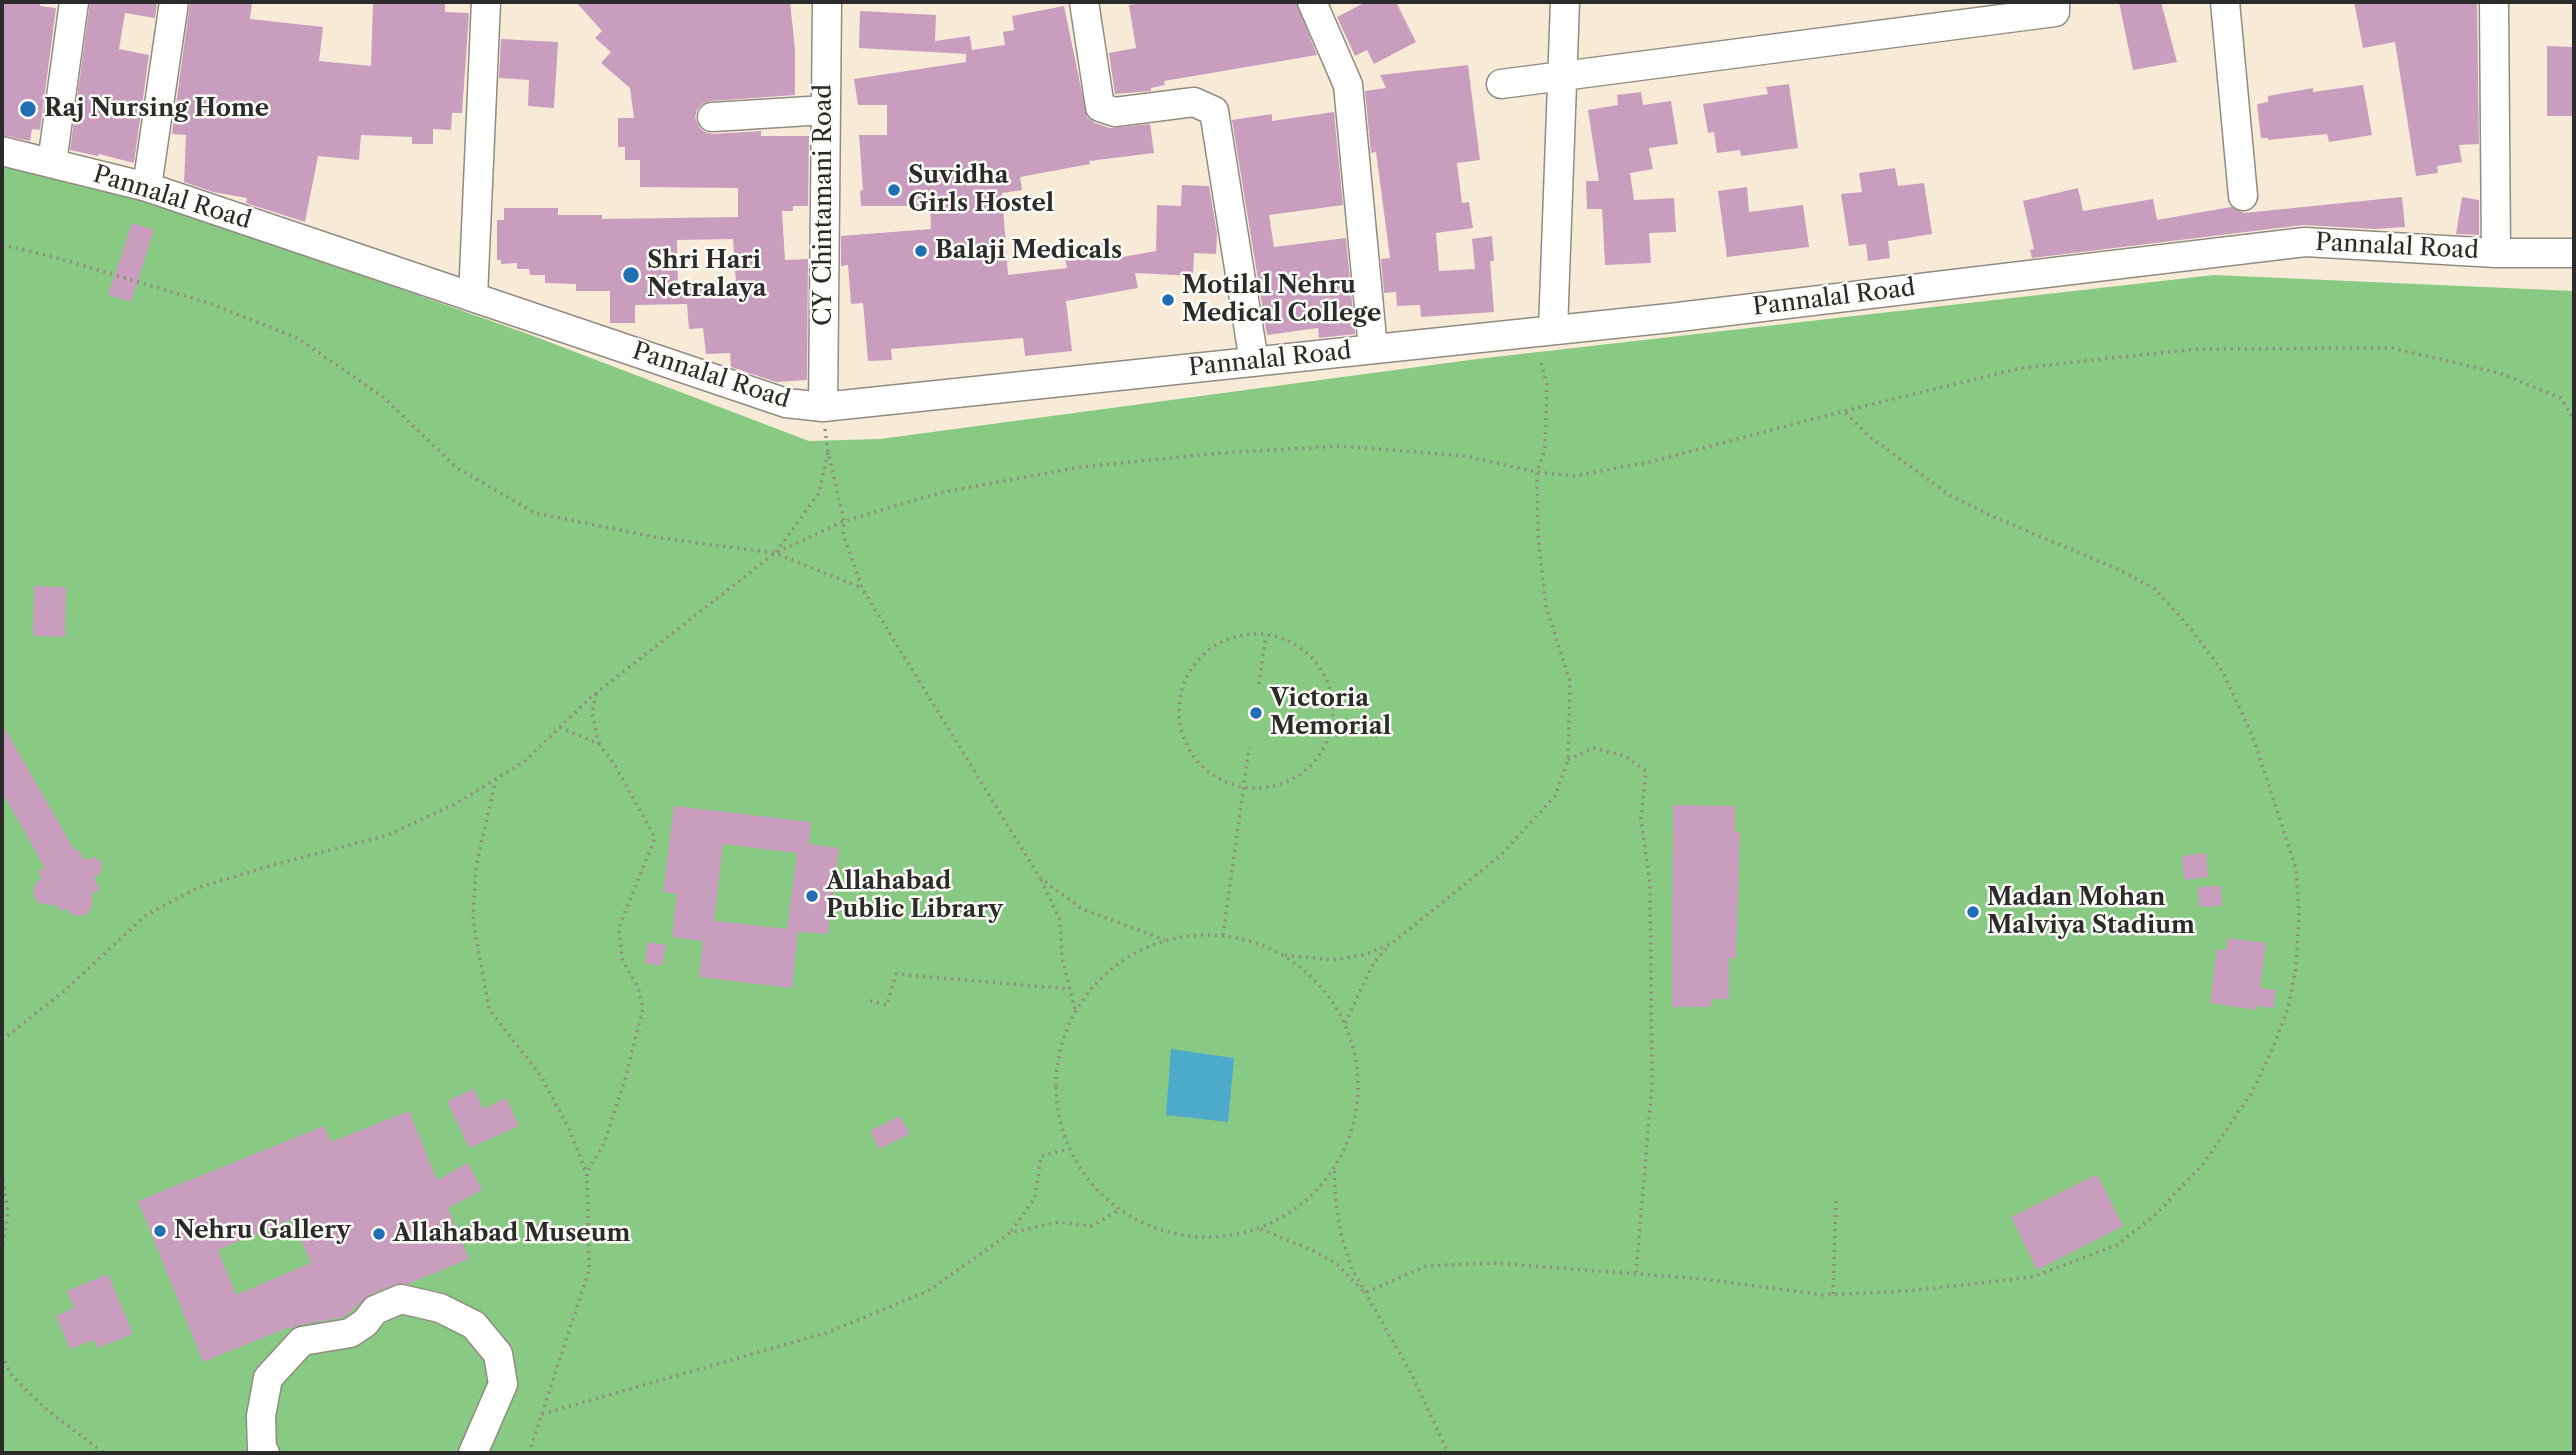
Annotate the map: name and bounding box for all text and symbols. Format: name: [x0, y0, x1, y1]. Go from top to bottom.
street label: CY Chintamani Road: [810, 84, 838, 326]
place label: Raj Nursing Home: [44, 95, 269, 123]
marker: Raj Nursing Home: [18, 99, 38, 119]
street label: Pannalal Road: [90, 160, 254, 236]
place label: Suvidha Girls Hostel: [908, 162, 1054, 218]
marker: Suvidha Girls Hostel: [886, 182, 902, 198]
street label: Pannalal Road: [2315, 228, 2479, 266]
place label: Balaji Medicals: [935, 237, 1122, 265]
marker: Balaji Medicals: [913, 243, 929, 259]
place label: Shri Hari Netralaya: [647, 247, 767, 303]
marker: Shri Hari Netralaya: [621, 265, 641, 285]
place label: Motilal Nehru Medical College: [1182, 272, 1381, 328]
street label: Pannalal Road: [1751, 274, 1917, 322]
marker: Motilal Nehru Medical College: [1160, 292, 1176, 308]
street label: Pannalal Road: [629, 337, 793, 415]
street label: Pannalal Road: [1187, 337, 1353, 383]
place label: Victoria Memorial: [1270, 685, 1391, 741]
marker: Victoria Memorial: [1248, 705, 1264, 721]
place label: Allahabad Public Library: [826, 868, 1003, 924]
place label: Madan Mohan Malviya Stadium: [1987, 884, 2195, 940]
marker: Allahabad Public Library: [804, 888, 820, 904]
marker: Madan Mohan Malviya Stadium: [1965, 904, 1981, 920]
place label: Nehru Gallery: [174, 1217, 351, 1245]
place label: Allahabad Museum: [393, 1220, 630, 1248]
marker: Nehru Gallery: [152, 1223, 168, 1239]
marker: Allahabad Museum: [371, 1226, 387, 1242]

